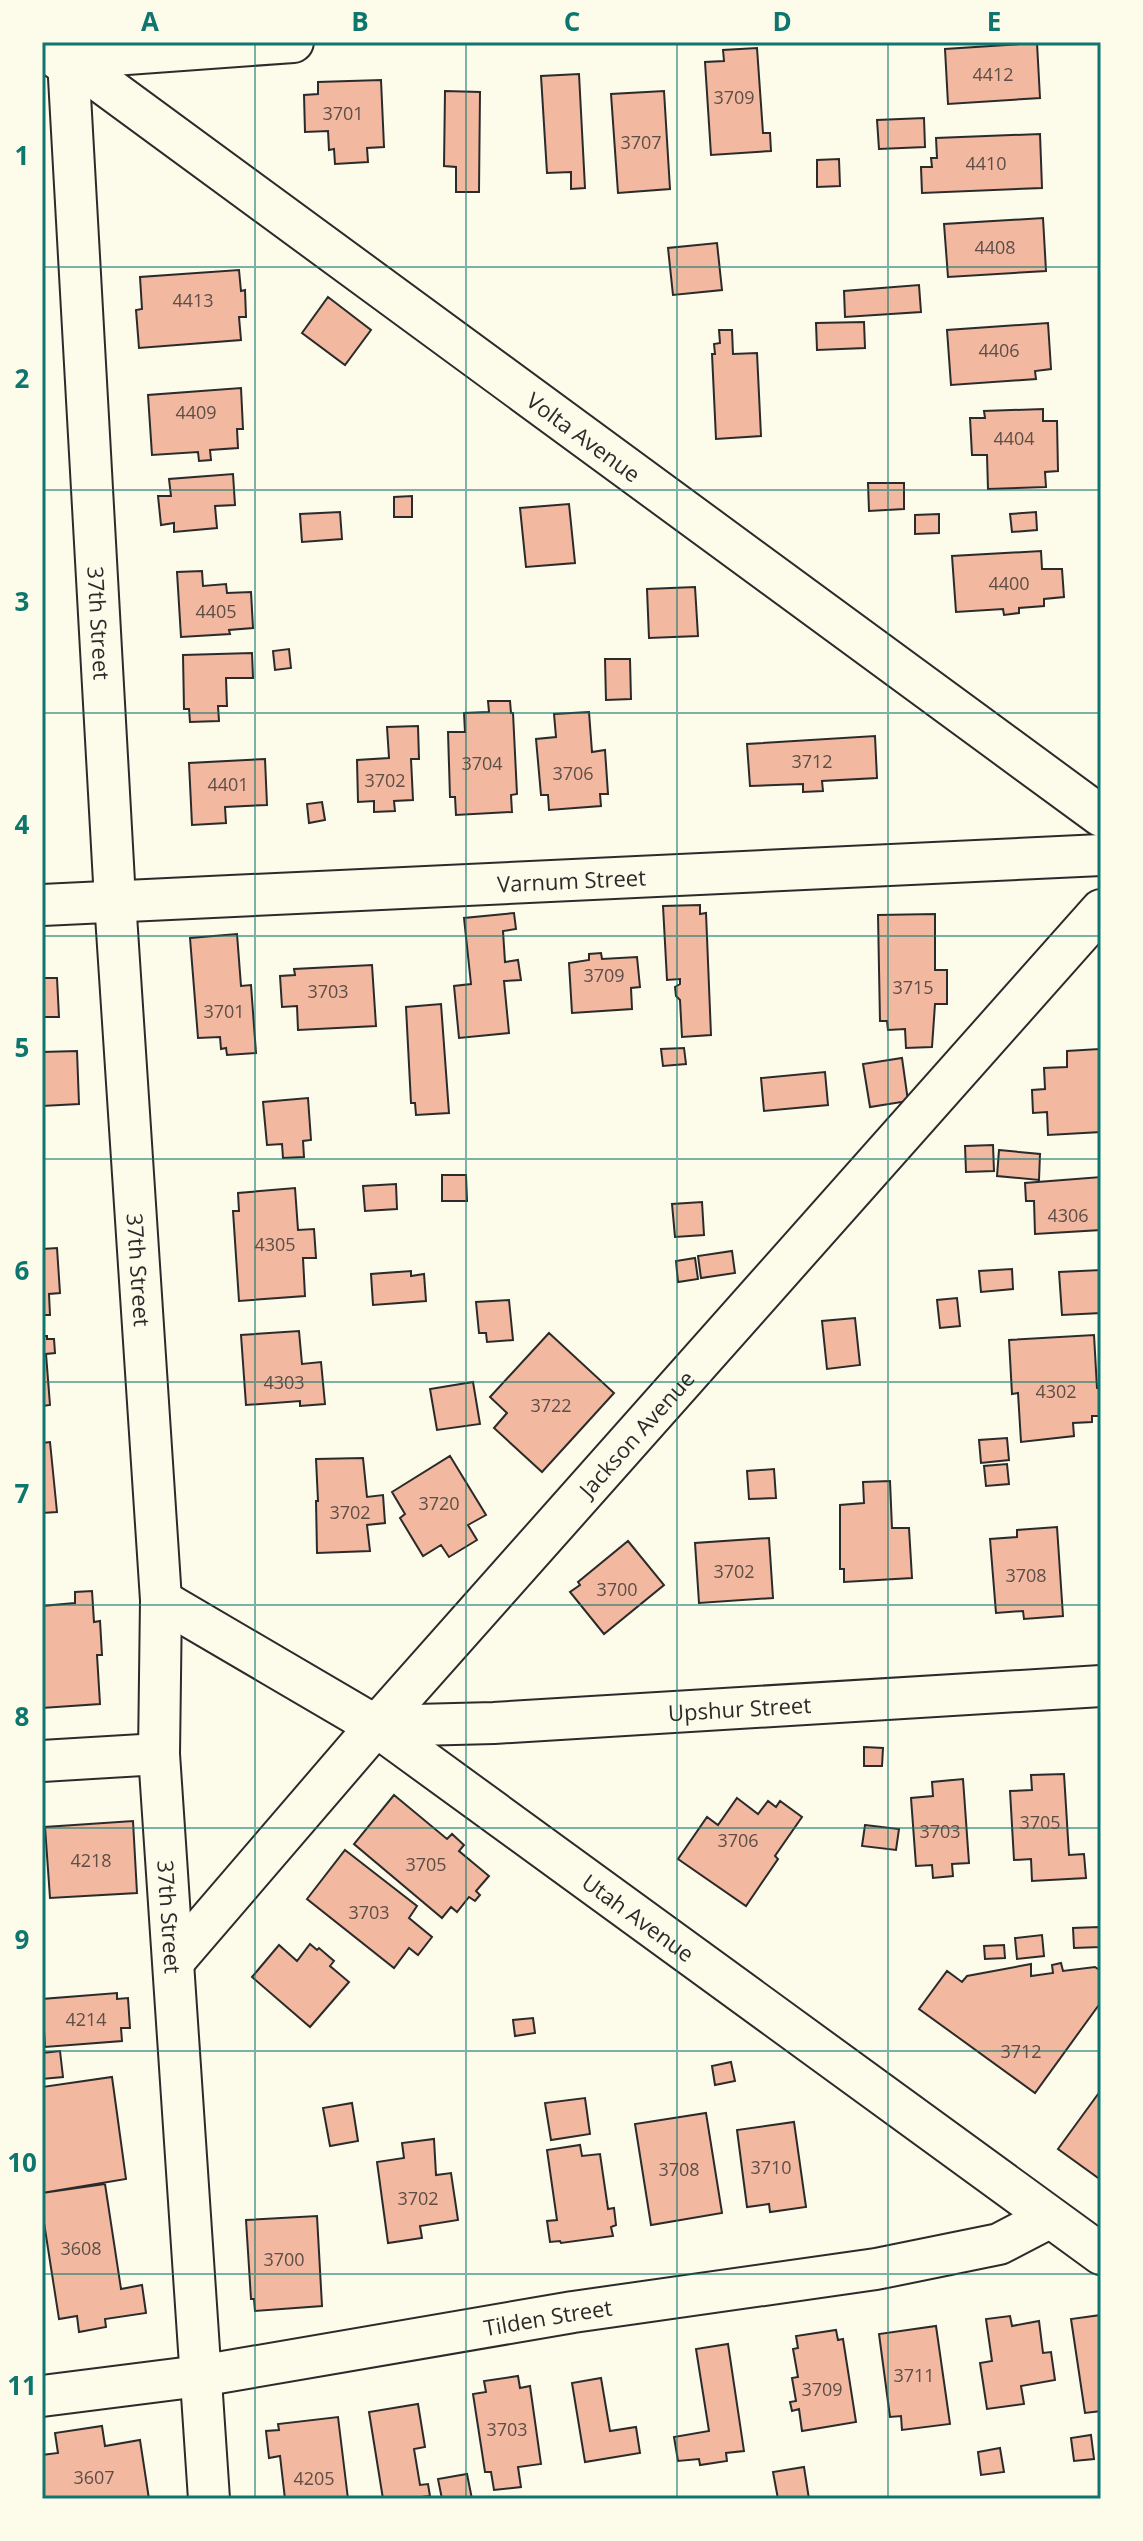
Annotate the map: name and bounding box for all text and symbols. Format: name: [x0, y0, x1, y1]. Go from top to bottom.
text: A: [141, 3, 159, 39]
text: B: [351, 3, 369, 39]
text: C: [564, 3, 580, 39]
text: D: [772, 3, 792, 39]
text: E: [987, 3, 1001, 39]
house number: 4412: [972, 62, 1014, 86]
house number: 3709: [713, 85, 755, 109]
house number: 3701: [322, 101, 364, 125]
house number: 3707: [620, 130, 662, 154]
text: 1: [15, 137, 29, 173]
house number: 4410: [965, 151, 1007, 175]
house number: 4408: [974, 235, 1016, 259]
house number: 4413: [172, 288, 214, 312]
house number: 4406: [978, 338, 1020, 362]
text: 2: [15, 360, 30, 396]
street label: Volta Avenue: [521, 385, 647, 488]
house number: 4409: [175, 400, 217, 424]
house number: 4404: [993, 426, 1035, 450]
street label: 37th Street: [81, 565, 118, 681]
house number: 4400: [988, 571, 1030, 595]
text: 3: [15, 583, 29, 619]
house number: 4405: [195, 599, 237, 623]
house number: 3712: [791, 749, 833, 773]
house number: 3704: [461, 751, 503, 775]
house number: 3706: [552, 761, 594, 785]
house number: 3702: [364, 768, 406, 792]
house number: 4401: [207, 772, 249, 796]
text: 4: [15, 806, 30, 842]
street label: Varnum Street: [496, 862, 647, 898]
house number: 3709: [583, 963, 625, 987]
house number: 3715: [892, 975, 934, 999]
house number: 3703: [307, 979, 349, 1003]
house number: 3701: [203, 999, 245, 1023]
text: 5: [15, 1029, 29, 1065]
house number: 4306: [1047, 1203, 1089, 1227]
street label: 37th Street: [121, 1212, 158, 1328]
house number: 4305: [254, 1232, 296, 1256]
text: 6: [15, 1252, 30, 1288]
street label: Jackson Avenue: [570, 1364, 700, 1505]
house number: 4303: [263, 1370, 305, 1394]
house number: 4302: [1035, 1379, 1077, 1403]
house number: 3722: [530, 1393, 572, 1417]
text: 7: [15, 1475, 30, 1511]
house number: 3720: [418, 1491, 460, 1515]
house number: 3702: [329, 1500, 371, 1524]
house number: 3702: [713, 1559, 755, 1583]
house number: 3708: [1005, 1563, 1047, 1587]
house number: 3700: [596, 1577, 638, 1601]
street label: Upshur Street: [667, 1689, 812, 1727]
text: 8: [15, 1698, 29, 1734]
house number: 3705: [1019, 1810, 1061, 1834]
house number: 3703: [919, 1819, 961, 1843]
house number: 3706: [717, 1828, 759, 1852]
house number: 4218: [70, 1848, 112, 1872]
house number: 3705: [405, 1852, 447, 1876]
street label: 37th Street: [151, 1859, 189, 1975]
street label: Utah Avenue: [576, 1866, 701, 1968]
house number: 3703: [348, 1900, 390, 1924]
text: 9: [15, 1921, 29, 1957]
house number: 4214: [65, 2007, 107, 2031]
house number: 3712: [1000, 2039, 1042, 2063]
text: 10: [7, 2144, 37, 2180]
house number: 3710: [750, 2155, 792, 2179]
house number: 3708: [658, 2157, 700, 2181]
house number: 3702: [397, 2186, 439, 2210]
house number: 3608: [60, 2236, 102, 2260]
house number: 3700: [263, 2247, 305, 2271]
street label: Tilden Street: [481, 2292, 614, 2342]
house number: 3711: [893, 2363, 935, 2387]
text: 11: [7, 2367, 37, 2403]
house number: 3709: [801, 2377, 843, 2401]
house number: 3703: [486, 2417, 528, 2441]
house number: 3607: [73, 2465, 115, 2489]
house number: 4205: [293, 2466, 335, 2490]

